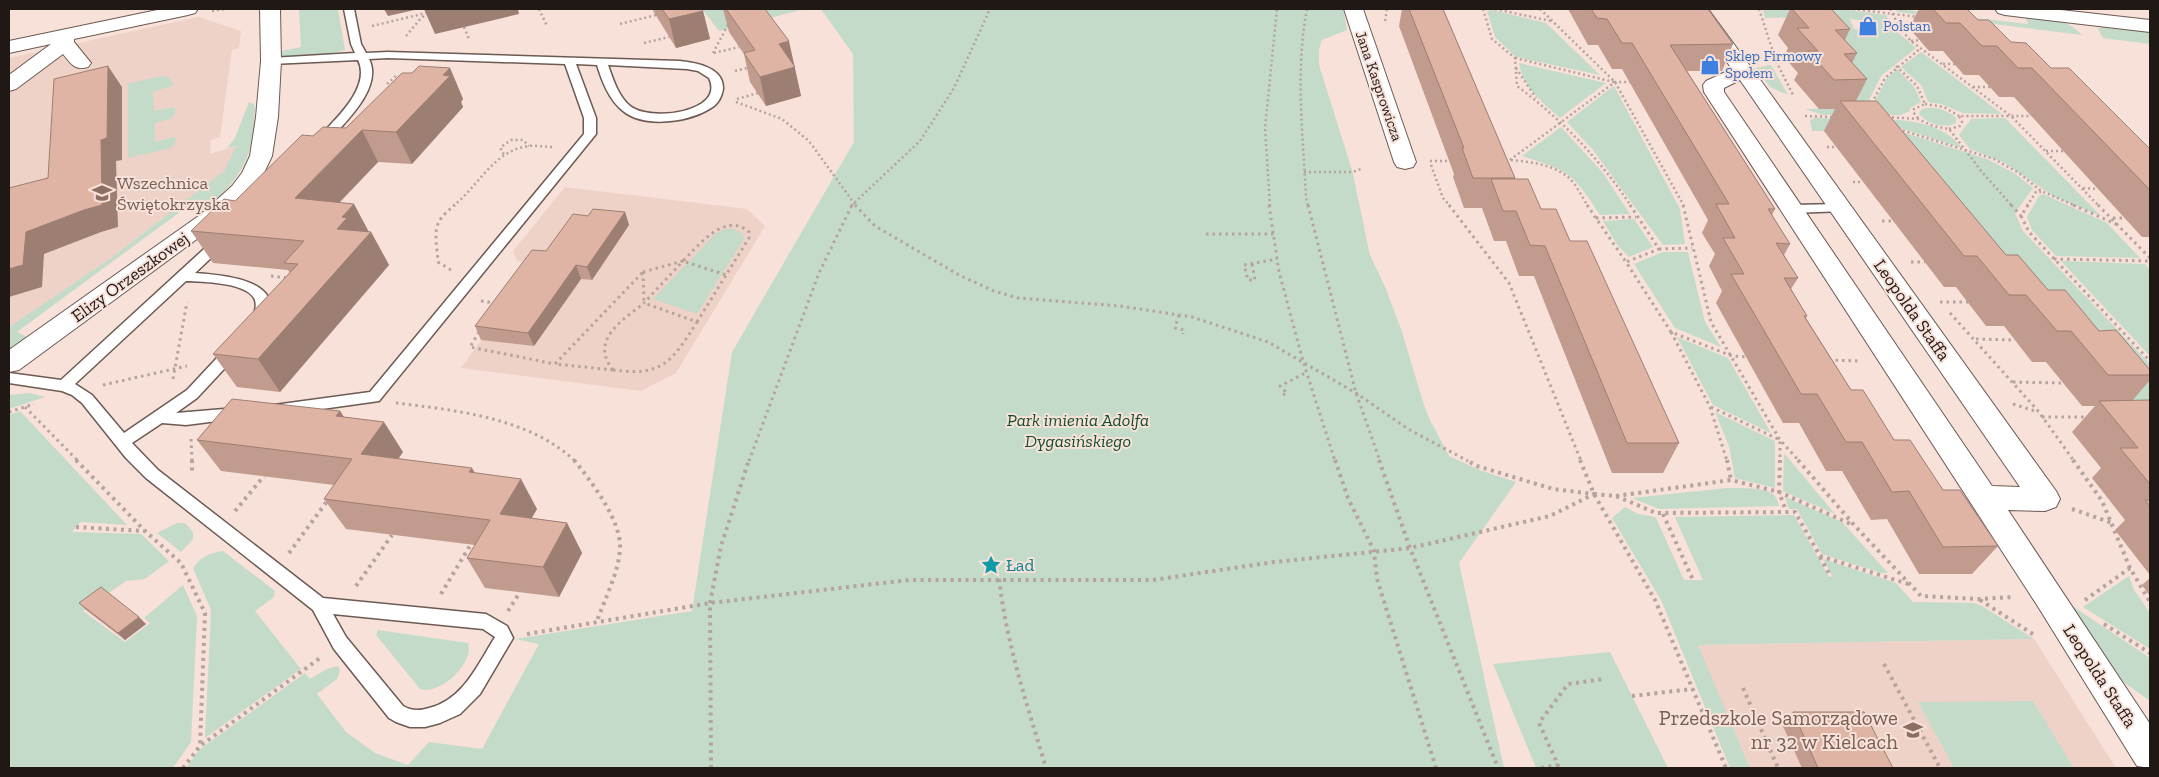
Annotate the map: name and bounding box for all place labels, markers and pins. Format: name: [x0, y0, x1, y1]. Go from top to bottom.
shop icon: Polstan: [1857, 15, 1879, 37]
place label: Polstan: [1883, 17, 1931, 35]
place label: Sklep Firmowy Społem: [1725, 47, 1822, 82]
shop icon: Sklep Firmowy Społem: [1699, 54, 1721, 76]
place label: Wszechnica Świętokrzyska: [117, 172, 230, 215]
school or university icon: Wszechnica Świętokrzyska: [91, 182, 113, 204]
place icon: Ład: [980, 554, 1002, 576]
place label: Ład: [1006, 554, 1035, 576]
place label: Przedszkole Samorządowe nr 32 w Kielcach: [1659, 705, 1898, 754]
school or university icon: Przedszkole Samorządowe nr 32 w Kielcach: [1902, 719, 1924, 741]

